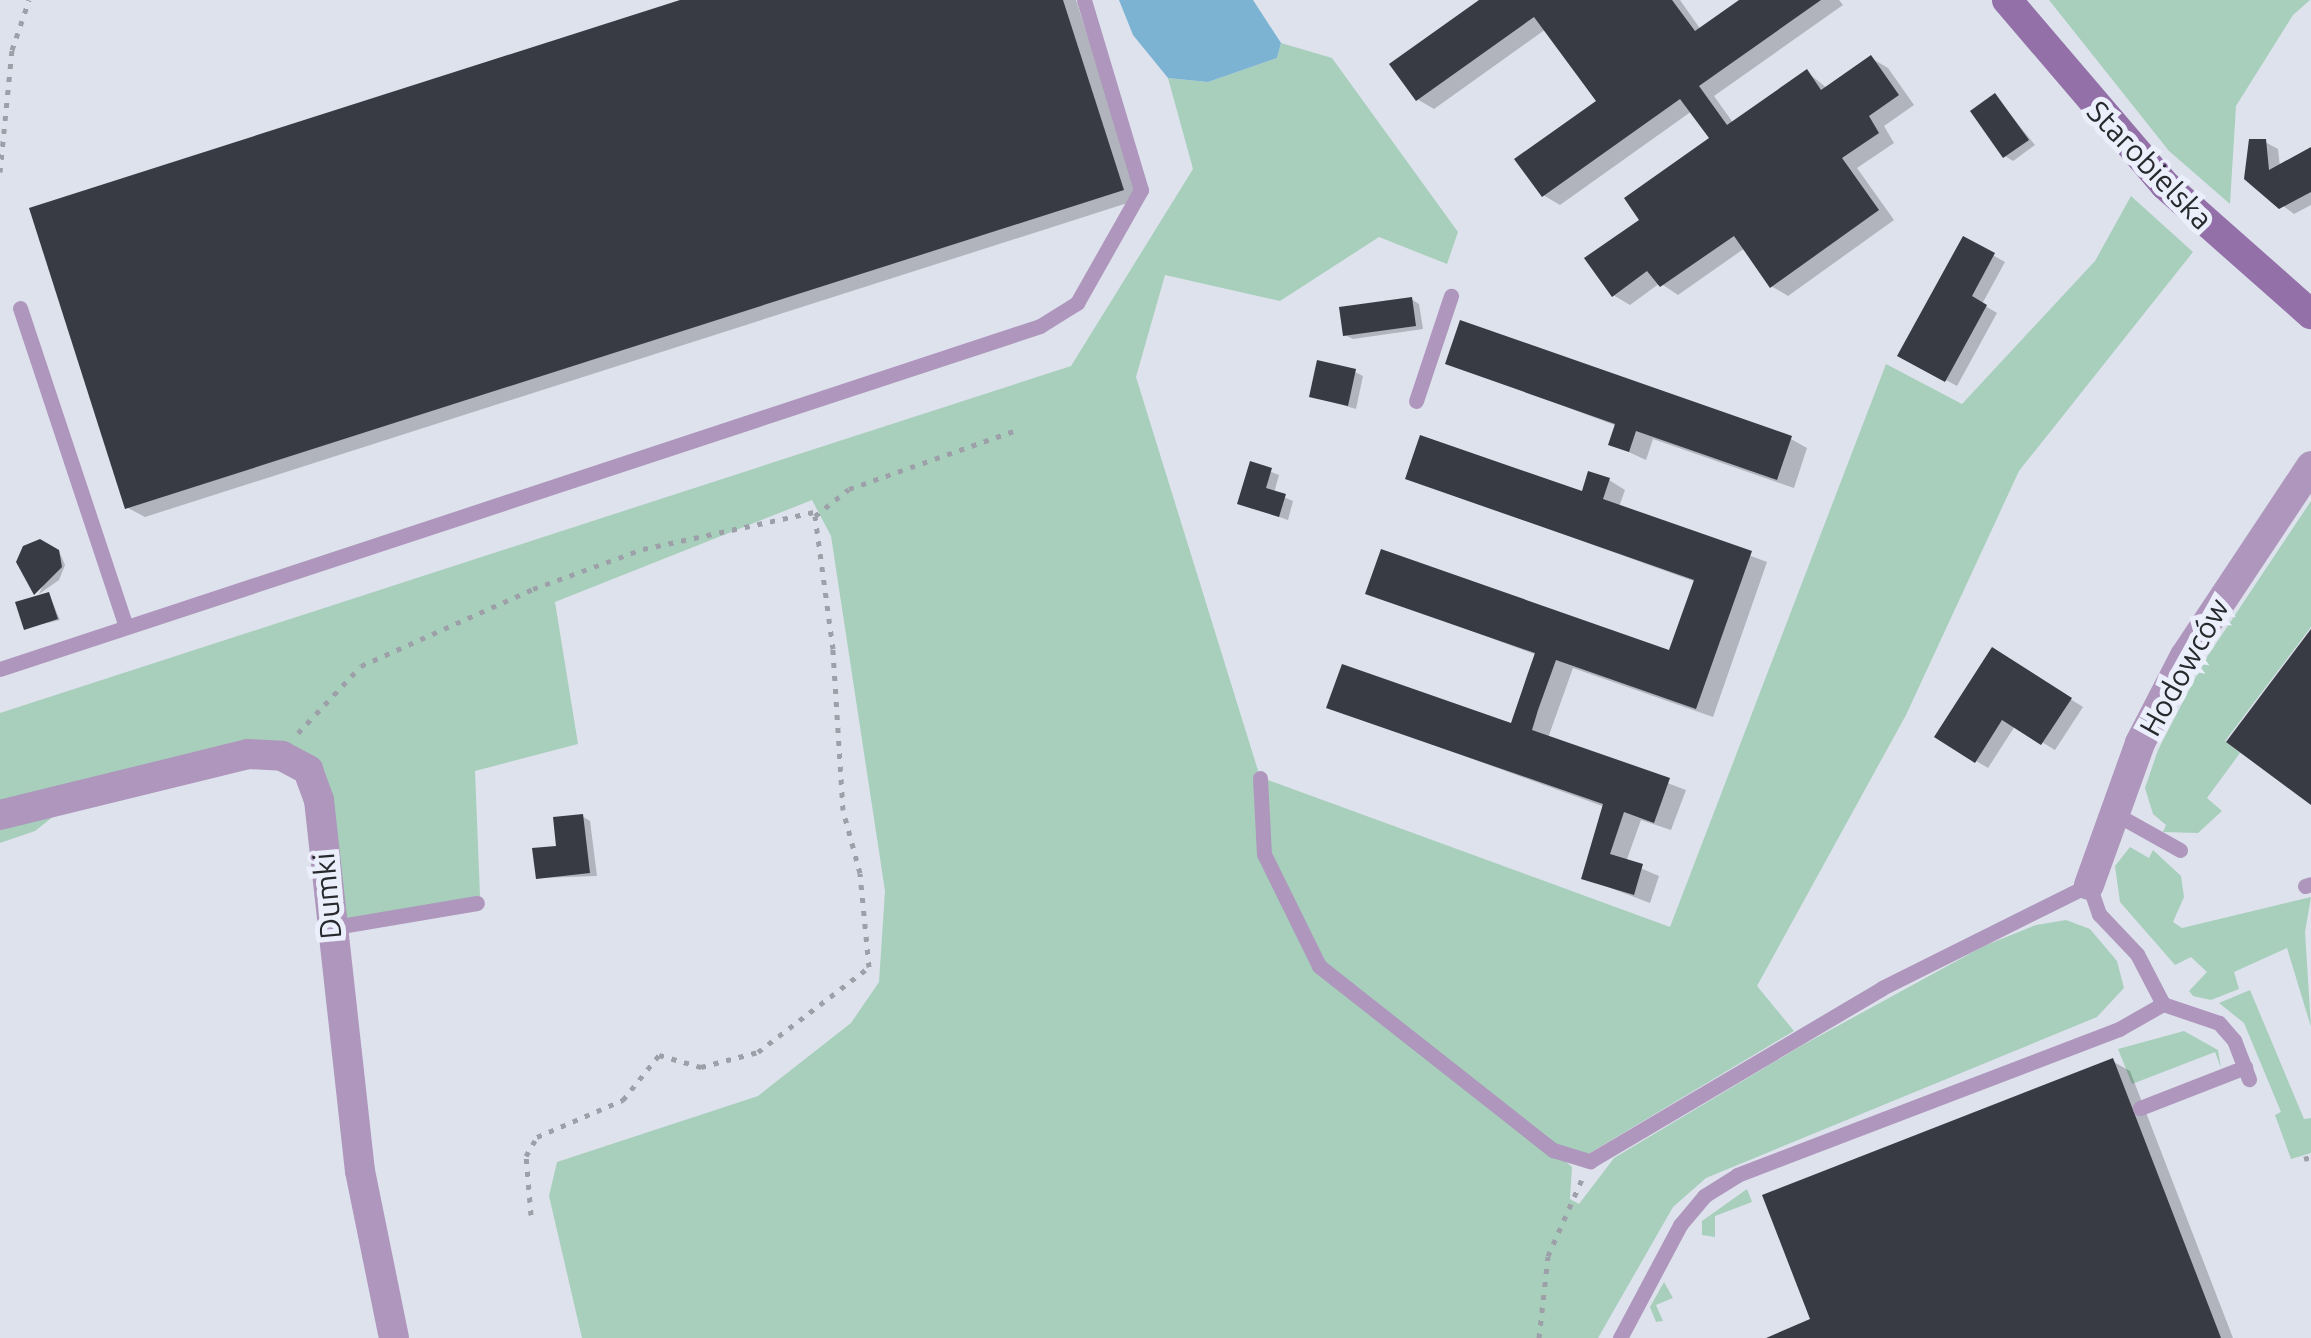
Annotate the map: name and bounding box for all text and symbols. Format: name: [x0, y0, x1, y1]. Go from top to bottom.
street label: Starobielska: [2080, 93, 2220, 237]
street label: Hodowców: [2132, 592, 2236, 742]
street label: Dumki: [305, 851, 349, 941]

